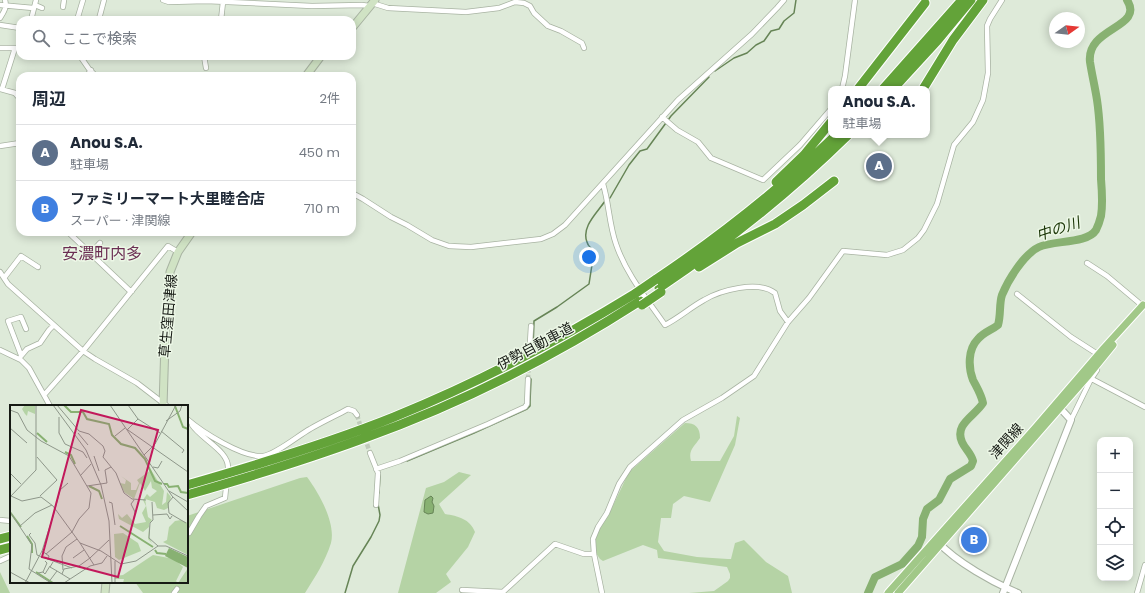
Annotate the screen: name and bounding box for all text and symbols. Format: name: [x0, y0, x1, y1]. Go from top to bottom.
north arrow: [1049, 12, 1085, 48]
search box: [16, 16, 356, 60]
icon: search: [30, 27, 52, 49]
text: ここで検索: [62, 28, 137, 49]
popup: [828, 86, 930, 138]
text: 周辺: [32, 87, 66, 111]
text: 2件: [320, 89, 340, 108]
text: Anou S.A.: [843, 91, 915, 112]
text: 駐車場: [843, 114, 882, 133]
text: Anou S.A.: [70, 132, 143, 153]
text: A: [40, 143, 50, 162]
text: 450 m: [299, 143, 340, 162]
pin: A: [866, 151, 892, 181]
text: 駐車場: [70, 155, 109, 174]
text: ファミリーマート大里睦合店: [70, 188, 265, 209]
text: B: [41, 199, 49, 218]
text: 710 m: [304, 199, 340, 218]
text: スーパー · 津関線: [70, 211, 171, 230]
water label: 中の川: [1033, 211, 1084, 245]
district label: 安濃町内多: [62, 242, 142, 265]
your location: [579, 247, 599, 267]
street label: 草生窪田津線: [154, 273, 182, 359]
street label: 伊勢自動車道: [493, 317, 577, 375]
inset map: [10, 405, 188, 583]
street label: 津関線: [985, 419, 1027, 463]
map controls: [1097, 437, 1133, 581]
button: +: [1097, 437, 1133, 473]
button: −: [1097, 473, 1133, 509]
button: locate: [1097, 509, 1133, 545]
pin: B: [961, 525, 987, 555]
button: layers: [1097, 545, 1133, 581]

